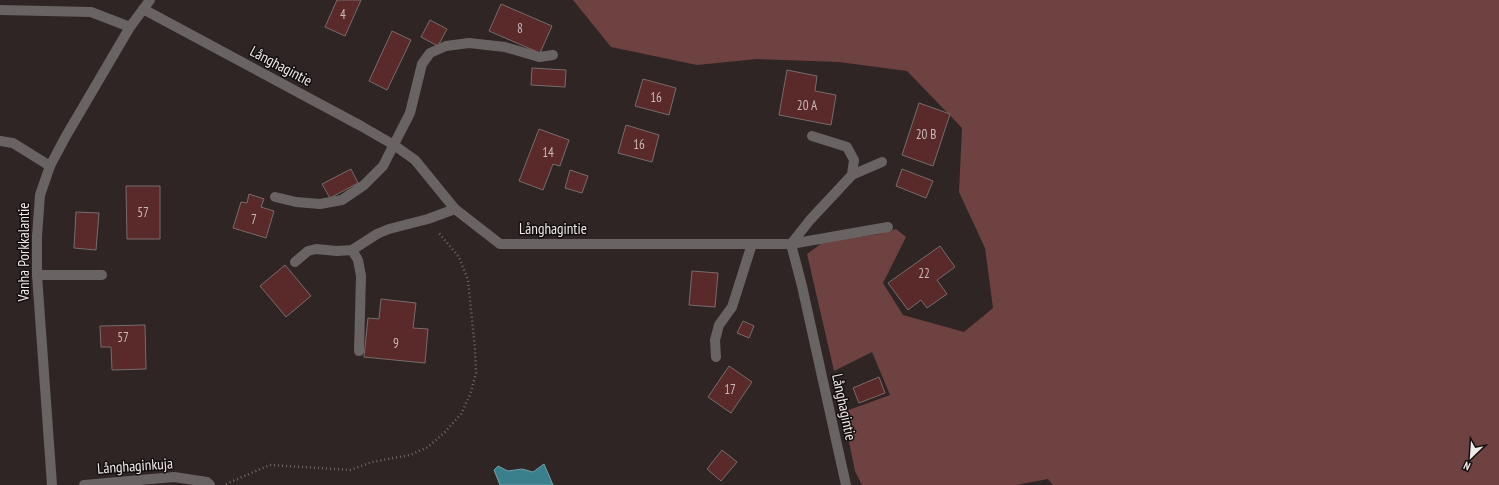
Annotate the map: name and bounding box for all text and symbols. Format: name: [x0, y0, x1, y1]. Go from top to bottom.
house number: 4: [340, 6, 346, 23]
house number: 8: [517, 20, 523, 37]
street label: Långhagintie: [247, 41, 316, 90]
house number: 16: [650, 89, 662, 106]
house number: 20 A: [797, 97, 818, 114]
house number: 20 B: [916, 126, 936, 143]
house number: 16: [633, 136, 645, 153]
house number: 14: [542, 144, 554, 161]
street label: Vanha Porkkalantie: [14, 203, 33, 302]
house number: 57: [137, 204, 149, 221]
house number: 7: [251, 211, 257, 228]
street label: Långhagintie: [519, 219, 587, 238]
house number: 22: [918, 265, 930, 282]
house number: 57: [117, 329, 129, 346]
house number: 9: [393, 335, 399, 352]
street label: Långhagintie: [828, 372, 861, 442]
house number: 17: [724, 381, 736, 398]
north arrow: [1451, 437, 1491, 477]
street label: Långhaginkuja: [97, 453, 173, 478]
text: N: [1461, 458, 1472, 474]

